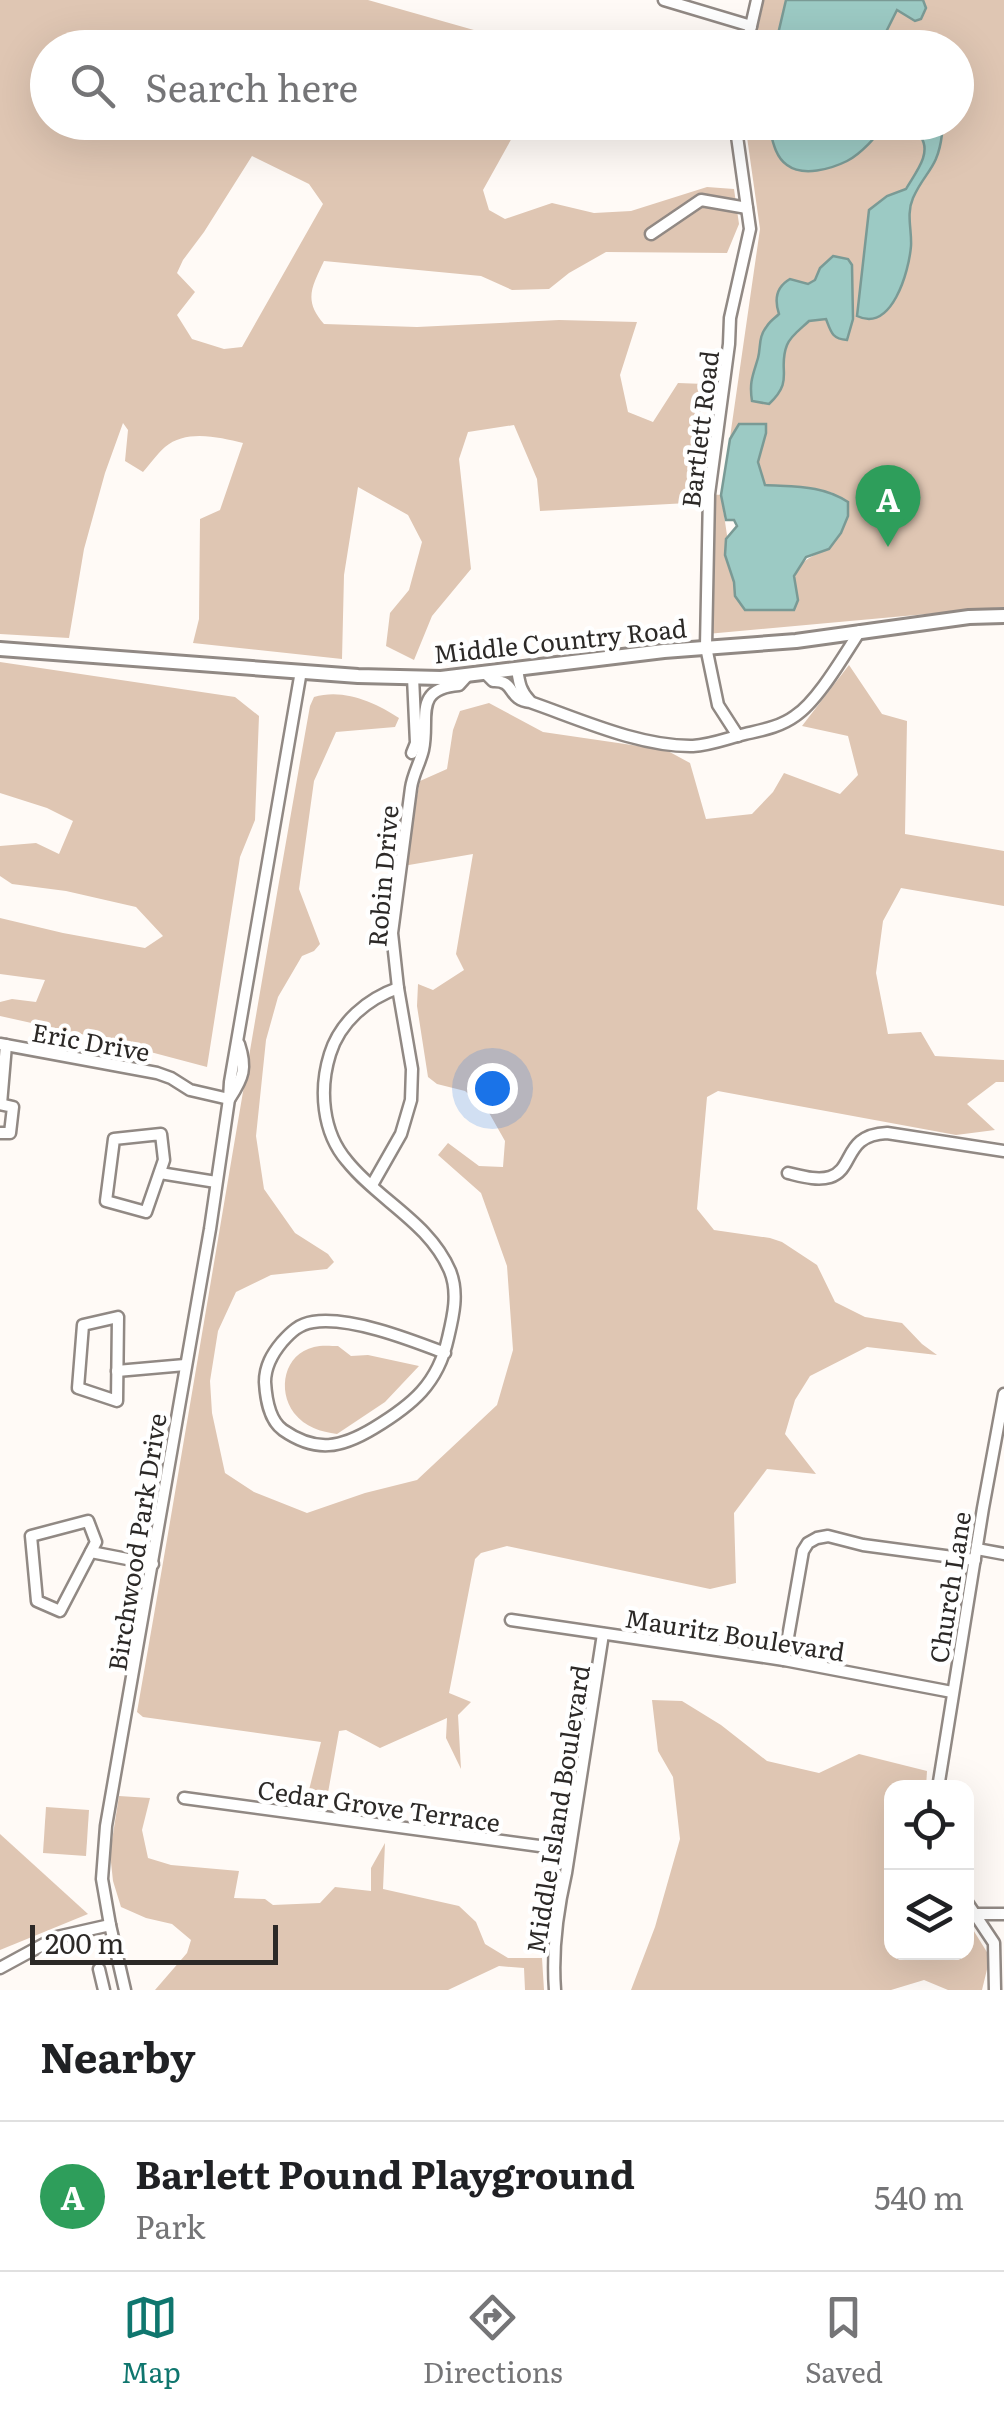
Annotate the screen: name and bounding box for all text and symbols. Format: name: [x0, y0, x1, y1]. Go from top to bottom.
search box: [30, 30, 974, 140]
text: Search here: [145, 57, 358, 114]
icon: search: [65, 58, 120, 113]
street label: Bartlett Road: [671, 348, 727, 510]
pin: A: [856, 464, 920, 547]
street label: Middle Country Road: [431, 608, 689, 672]
street label: Robin Drive: [357, 804, 407, 948]
street label: Eric Drive: [29, 1012, 153, 1070]
your location: [467, 1063, 518, 1114]
street label: Birchwood Park Drive: [97, 1410, 175, 1674]
street label: Church Lane: [919, 1509, 979, 1665]
street label: Mauritz Boulevard: [622, 1598, 848, 1670]
street label: Middle Island Boulevard: [516, 1662, 598, 1956]
street label: Cedar Grove Terrace: [255, 1770, 503, 1840]
map controls: [884, 1780, 974, 1960]
button: locate: [884, 1780, 974, 1870]
button: layers: [884, 1870, 974, 1960]
scale bar: [30, 1920, 278, 1964]
text: 200 m: [45, 1921, 124, 1963]
text: Nearby: [40, 2024, 196, 2086]
text: Barlett Pound Playground: [135, 2144, 635, 2201]
text: A: [60, 2172, 85, 2220]
text: 540 m: [874, 2172, 964, 2220]
text: Park: [135, 2201, 205, 2249]
tab: Map: [121, 2290, 181, 2392]
tab: Directions: [423, 2290, 563, 2392]
tab: Saved: [805, 2290, 883, 2392]

